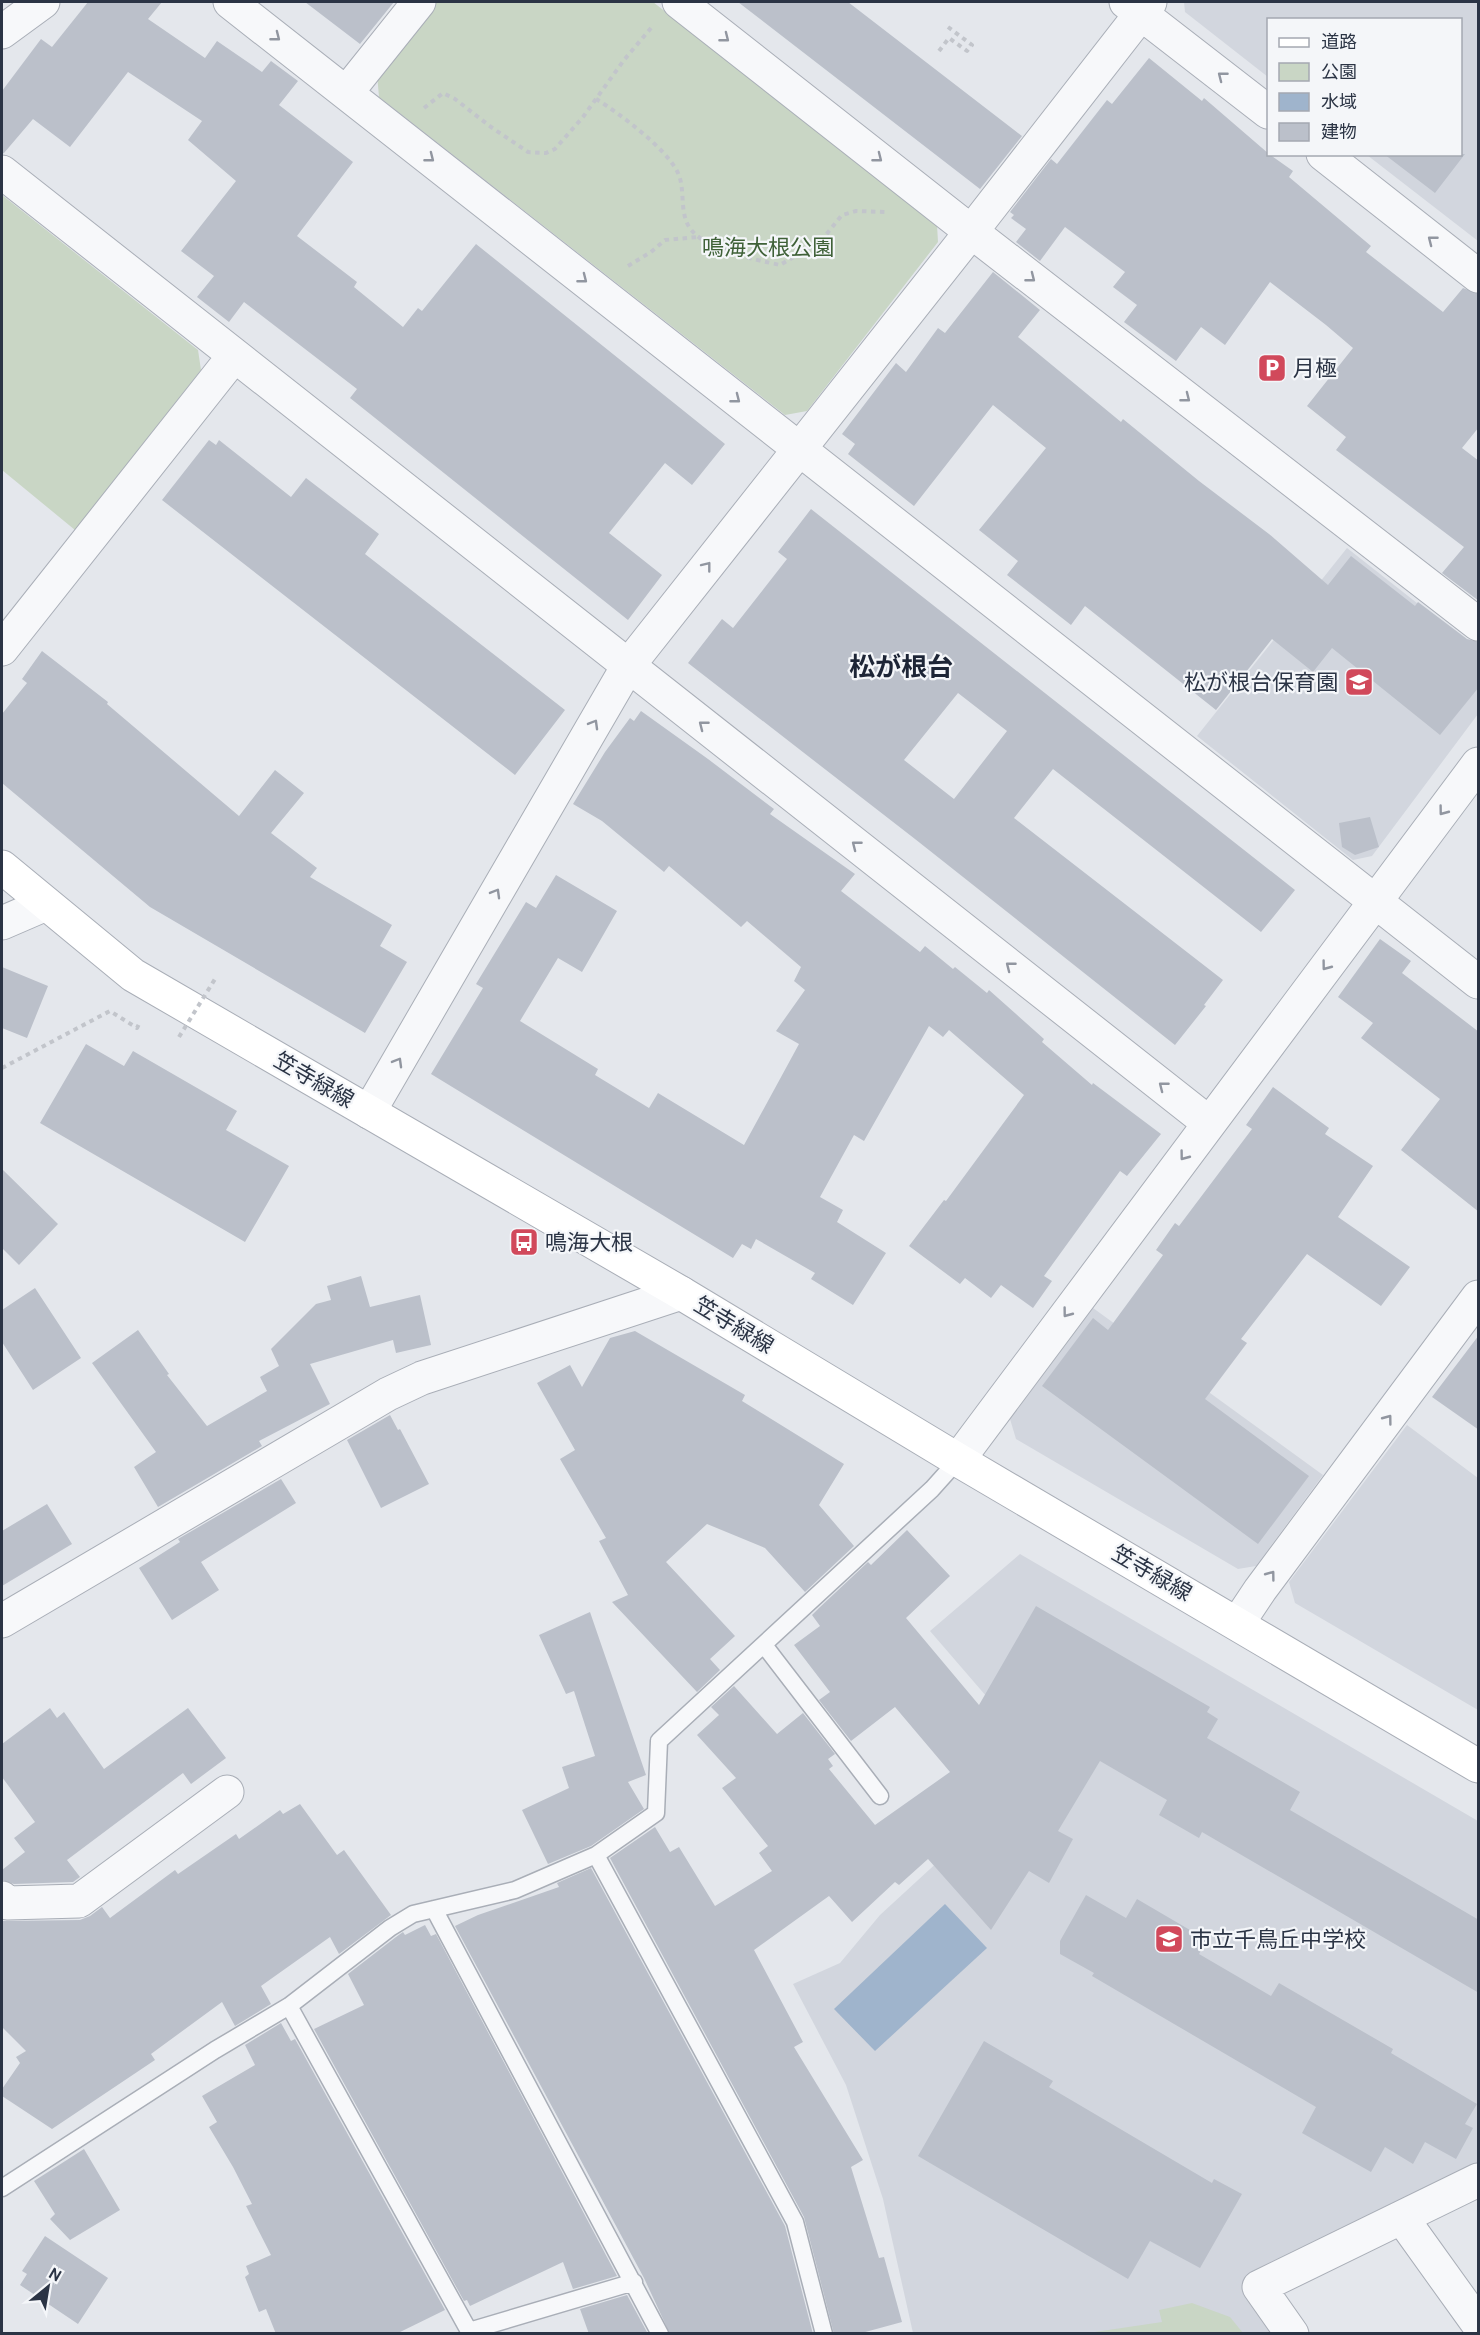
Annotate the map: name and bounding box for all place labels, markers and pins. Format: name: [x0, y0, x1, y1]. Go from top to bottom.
parking icon: 月極: [1256, 352, 1288, 384]
place label: 月極: [1293, 355, 1337, 382]
school or university icon: 松が根台保育園: [1343, 666, 1375, 698]
place label: 松が根台保育園: [1184, 669, 1338, 696]
bus stop icon: 鳴海大根: [508, 1226, 540, 1258]
place label: 鳴海大根: [545, 1229, 633, 1256]
school or university icon: 市立千鳥丘中学校: [1153, 1923, 1185, 1955]
place label: 市立千鳥丘中学校: [1190, 1926, 1366, 1953]

